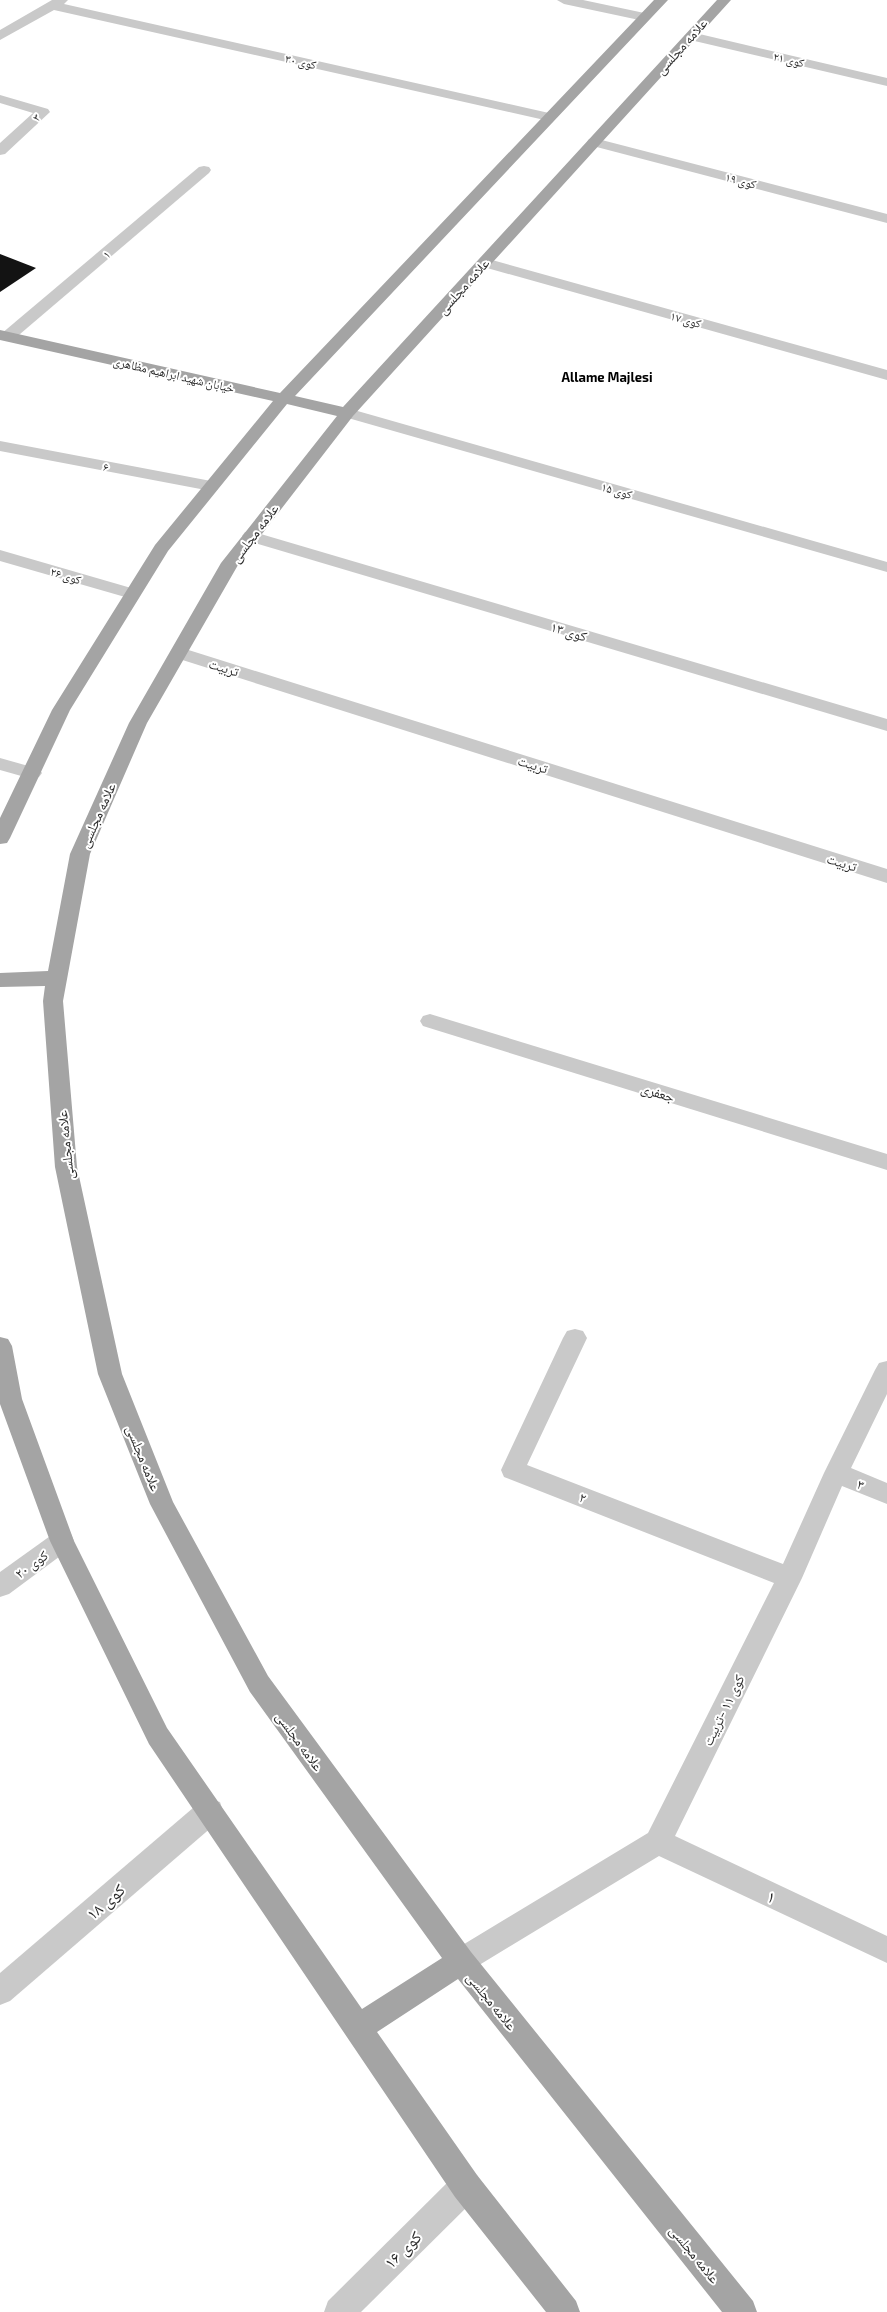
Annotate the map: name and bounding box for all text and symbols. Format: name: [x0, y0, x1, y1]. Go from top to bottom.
street label: علامه مجلسی: [651, 14, 711, 78]
street label: کوی ۲۱: [772, 49, 806, 70]
street label: کوی ۳۰: [284, 51, 318, 72]
street label: ۳: [29, 110, 43, 124]
street label: کوی ۱۹: [724, 169, 758, 192]
street label: ۱: [99, 247, 113, 261]
street label: علامه مجلسی: [433, 254, 493, 318]
street label: کوی ۱۷: [669, 308, 703, 331]
street label: خیابان شهید ابراهیم مظاهری: [112, 353, 236, 397]
district label: Allame Majlesi: [561, 369, 653, 385]
street label: ۶: [102, 459, 110, 473]
street label: کوی ۱۵: [600, 479, 634, 502]
street label: علامه مجلسی: [226, 500, 282, 566]
street label: کوی ۲۶: [49, 564, 83, 587]
street label: کوی ۱۳: [549, 618, 589, 646]
street label: تربیت: [206, 654, 241, 681]
street label: تربیت: [515, 751, 550, 778]
street label: علامه مجلسی: [75, 780, 120, 851]
street label: تربیت: [824, 849, 859, 876]
street label: جعفری: [639, 1079, 677, 1106]
street label: علامه مجلسی: [53, 1109, 78, 1180]
street label: علامه مجلسی: [122, 1423, 165, 1494]
street label: ۳: [855, 1475, 867, 1493]
street label: ۲: [577, 1488, 589, 1506]
street label: کوی ۲۰: [11, 1546, 52, 1582]
street label: کوی ۱۱ -تربیت: [699, 1672, 748, 1749]
street label: علامه مجلسی: [272, 1708, 327, 1775]
street label: کوی ۱۸: [82, 1879, 130, 1925]
street label: ۱: [764, 1885, 780, 1907]
street label: علامه مجلسی: [463, 1969, 520, 2034]
street label: علامه مجلسی: [666, 2222, 723, 2287]
street label: کوی ۱۶: [379, 2226, 426, 2273]

